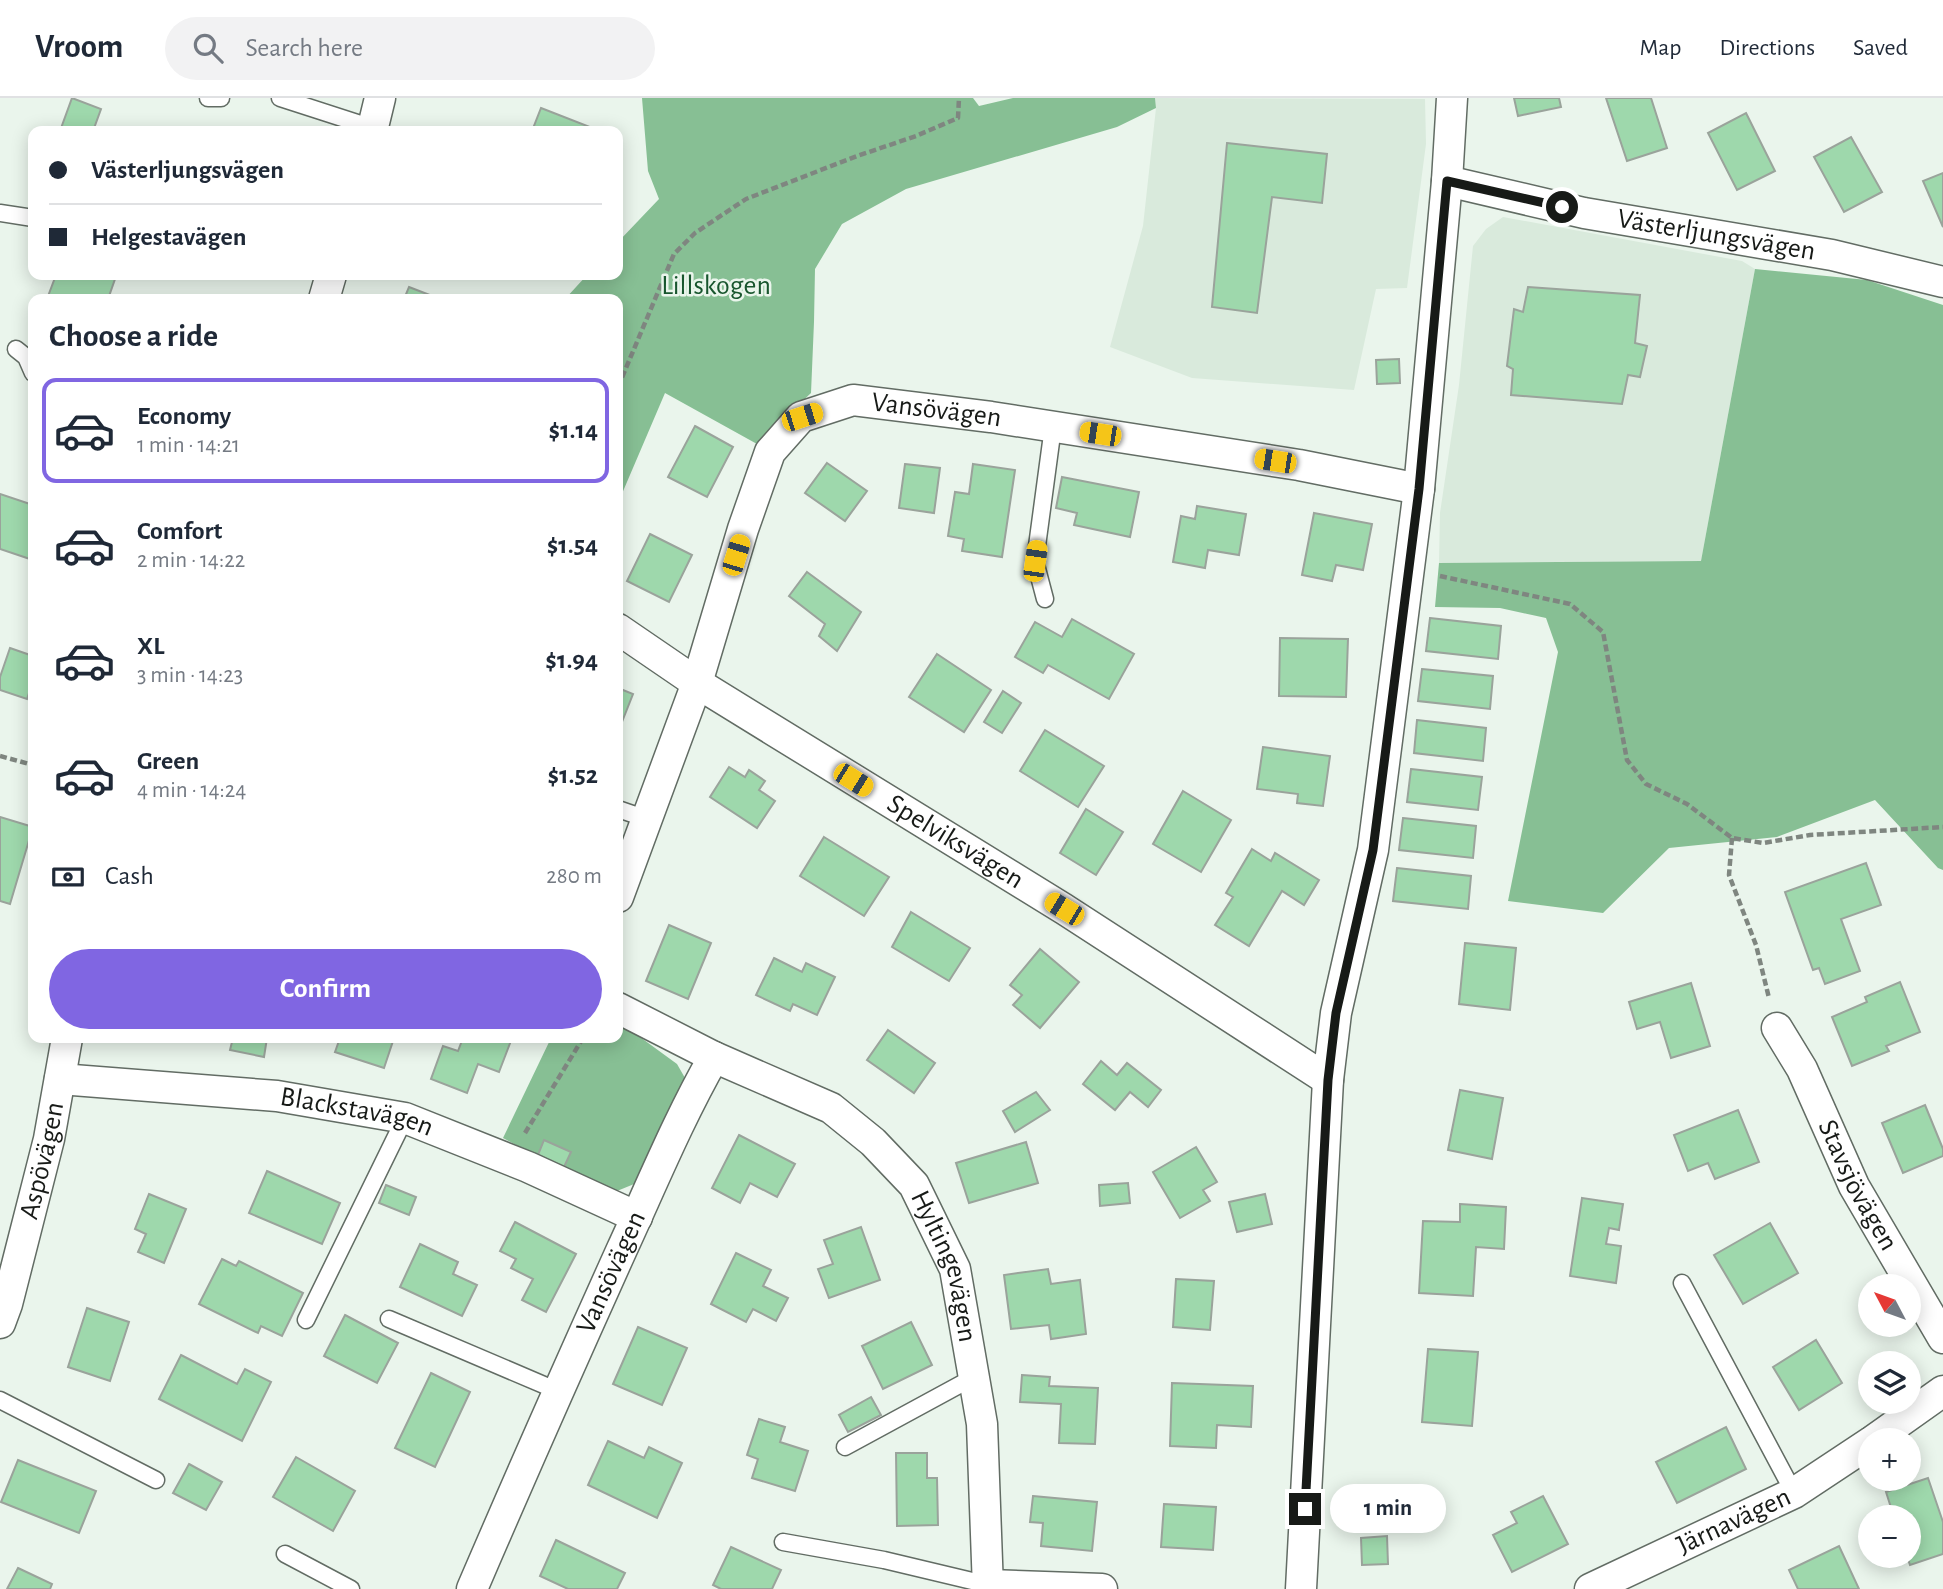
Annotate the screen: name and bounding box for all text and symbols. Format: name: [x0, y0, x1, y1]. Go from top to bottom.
search box: [165, 17, 655, 80]
icon: search: [189, 29, 227, 67]
text: Vroom: [35, 31, 123, 64]
text: Search here: [245, 35, 363, 61]
text: Map: [1639, 36, 1681, 60]
text: Directions: [1719, 36, 1815, 60]
text: Saved: [1853, 36, 1908, 60]
text: Västerljungsvägen: [91, 157, 284, 183]
route start: [1546, 191, 1578, 223]
street label: Västerljungsvägen: [1615, 205, 1818, 266]
text: Helgestavägen: [91, 224, 247, 250]
park label: Lillskogen: [661, 272, 771, 300]
text: Choose a ride: [49, 320, 218, 352]
street label: Vansövägen: [870, 388, 1003, 432]
icon: car: [53, 399, 116, 462]
car: [779, 401, 826, 433]
text: Economy: [137, 403, 231, 429]
text: $1.14: [549, 417, 598, 443]
car: [1078, 420, 1123, 448]
text: 1 min · 14:21: [137, 434, 240, 457]
car: [1253, 447, 1298, 475]
icon: car: [53, 514, 116, 577]
text: Comfort: [137, 518, 222, 544]
text: $1.54: [547, 532, 598, 558]
car: [720, 532, 753, 578]
car: [1022, 539, 1049, 583]
text: 2 min · 14:22: [137, 549, 245, 572]
icon: car: [53, 629, 116, 692]
text: XL: [137, 633, 164, 659]
text: $1.94: [545, 647, 598, 673]
text: 3 min · 14:23: [137, 664, 243, 687]
icon: car: [53, 744, 116, 807]
text: Green: [137, 748, 199, 774]
car: [830, 760, 877, 800]
text: $1.52: [548, 762, 598, 788]
text: 4 min · 14:24: [137, 779, 246, 802]
street label: Spelviksvägen: [882, 790, 1028, 894]
icon: cash: [49, 858, 87, 896]
text: Cash: [105, 863, 154, 889]
text: 280 m: [546, 865, 602, 888]
car: [1041, 889, 1088, 929]
button: Confirm: [49, 949, 602, 1029]
street label: Blackstavägen: [278, 1083, 437, 1142]
street label: Aspövägen: [15, 1100, 69, 1222]
street label: Stavsjövägen: [1813, 1116, 1903, 1256]
street label: Hyltingevägen: [905, 1186, 982, 1344]
street label: Vansövägen: [572, 1207, 651, 1338]
north arrow: [1858, 1274, 1922, 1337]
map controls: [1858, 1274, 1921, 1568]
button: layers: [1858, 1351, 1921, 1414]
button: +: [1858, 1428, 1921, 1491]
street label: Järnavägen: [1673, 1483, 1795, 1560]
callout: 1 min: [1330, 1484, 1445, 1534]
route end: [1289, 1493, 1321, 1525]
text: 1 min: [1364, 1497, 1412, 1520]
button: −: [1858, 1505, 1921, 1568]

